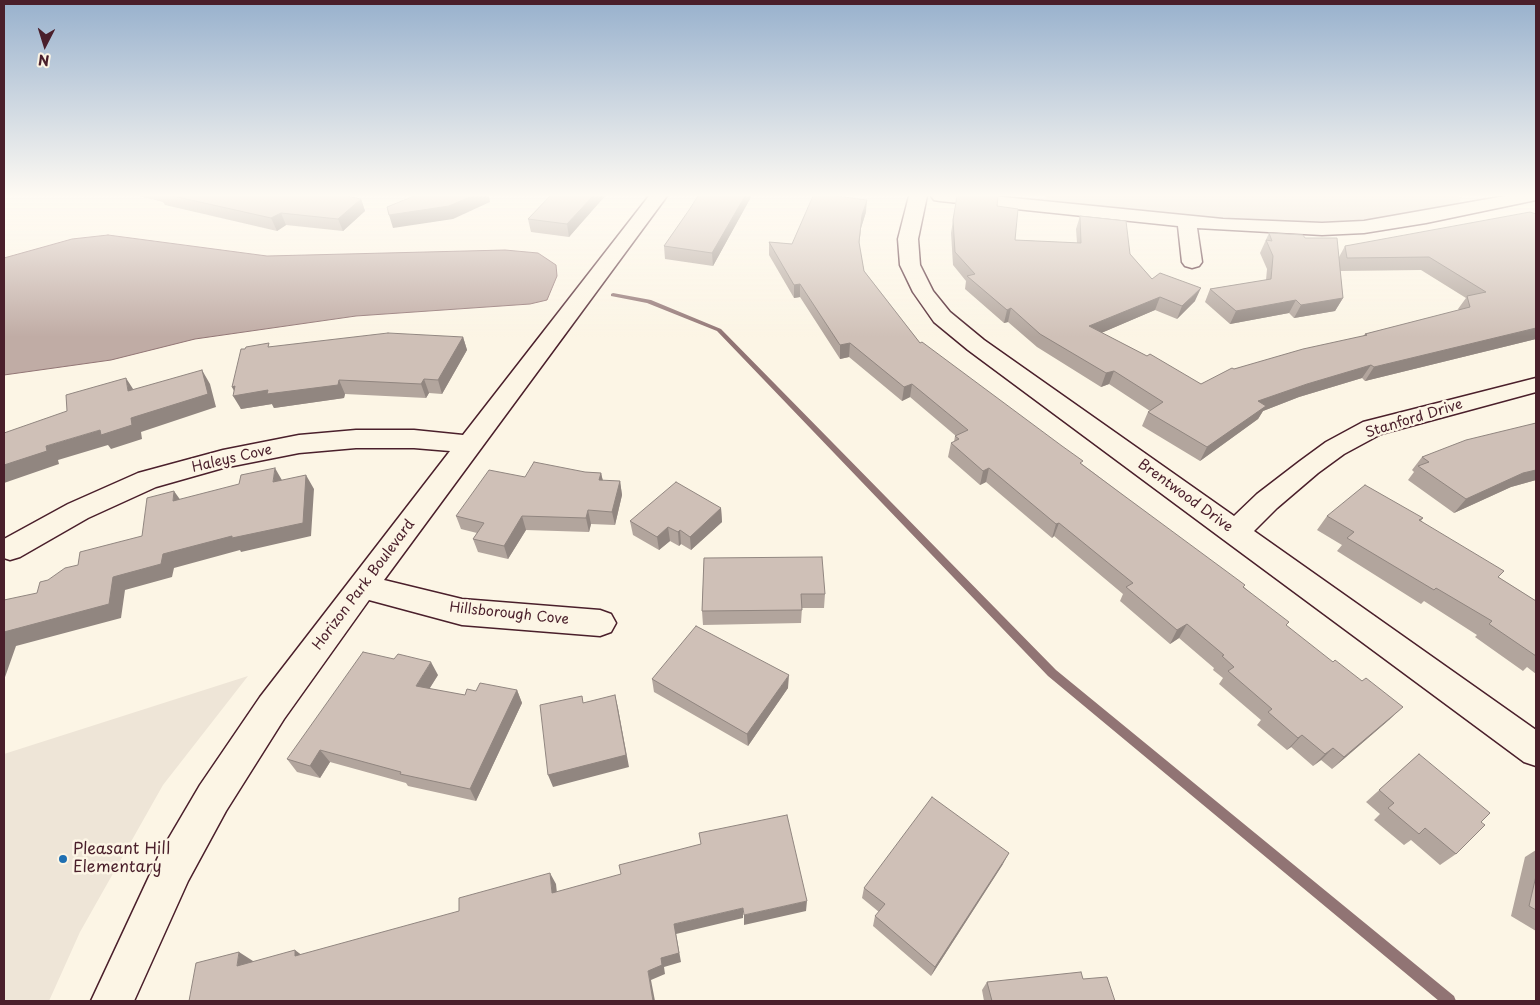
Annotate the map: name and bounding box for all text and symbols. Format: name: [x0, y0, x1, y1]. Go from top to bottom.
north arrow: [20, 20, 70, 70]
text: N: [37, 49, 50, 71]
street label: Stanford Drive: [1363, 396, 1465, 442]
street label: Haleys Cove: [190, 442, 274, 476]
street label: Brentwood Drive: [1134, 456, 1236, 536]
street label: Horizon Park Boulevard: [309, 516, 419, 654]
street label: Hillsborough Cove: [448, 599, 570, 629]
place label: Pleasant Hill Elementary: [73, 840, 170, 878]
marker: Pleasant Hill Elementary: [57, 853, 69, 865]

